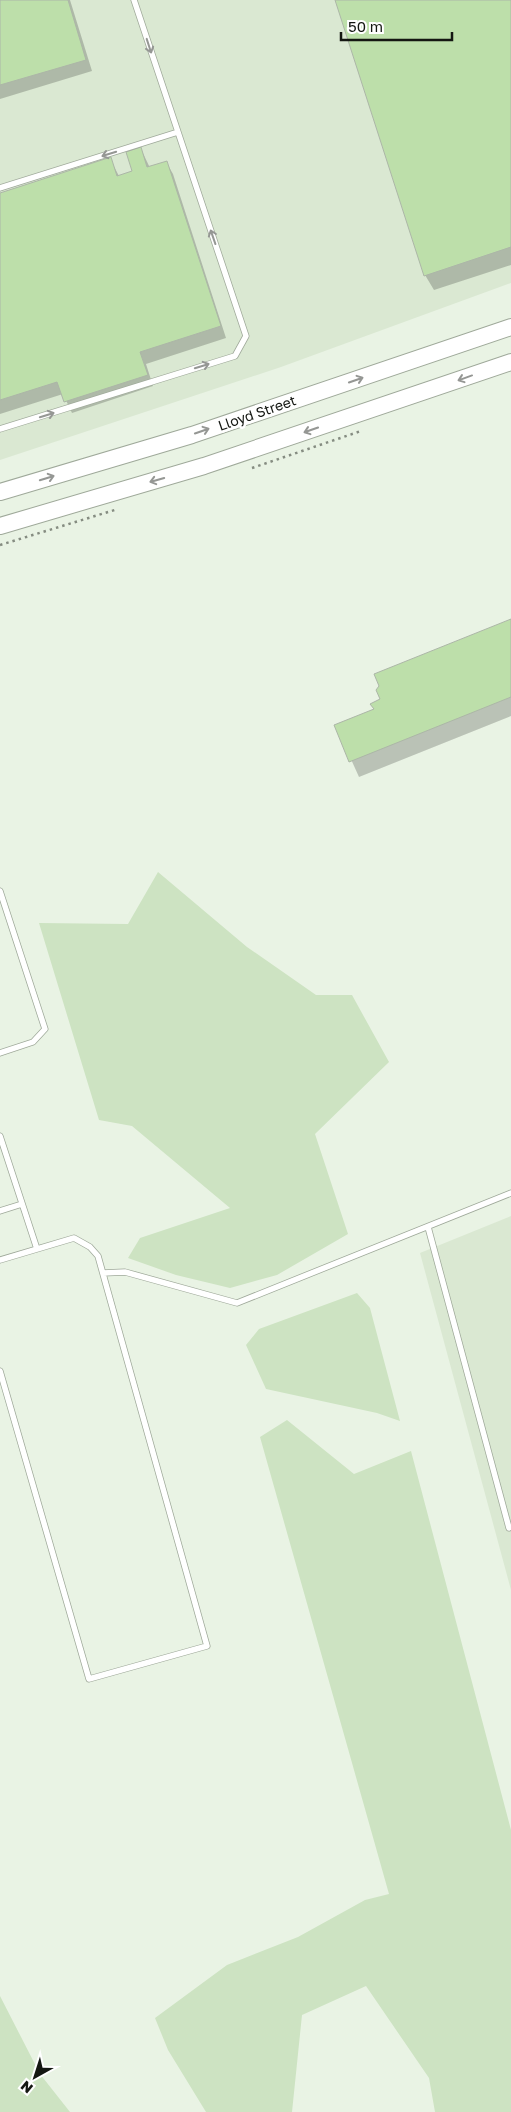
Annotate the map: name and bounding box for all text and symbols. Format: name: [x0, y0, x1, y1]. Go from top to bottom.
scale bar: [341, 10, 452, 42]
text: 50 m: [348, 17, 383, 35]
one-way arrow: [145, 38, 154, 54]
one-way arrow: [101, 149, 117, 159]
one-way arrow: [207, 229, 217, 245]
one-way arrow: [193, 361, 209, 371]
one-way arrow: [348, 374, 364, 384]
one-way arrow: [458, 374, 473, 383]
street label: Lloyd Street: [216, 391, 298, 434]
one-way arrow: [38, 409, 54, 419]
one-way arrow: [194, 426, 210, 436]
one-way arrow: [304, 426, 319, 435]
one-way arrow: [38, 473, 54, 483]
one-way arrow: [149, 476, 165, 486]
north arrow: [10, 2052, 60, 2102]
text: N: [17, 2078, 36, 2097]

